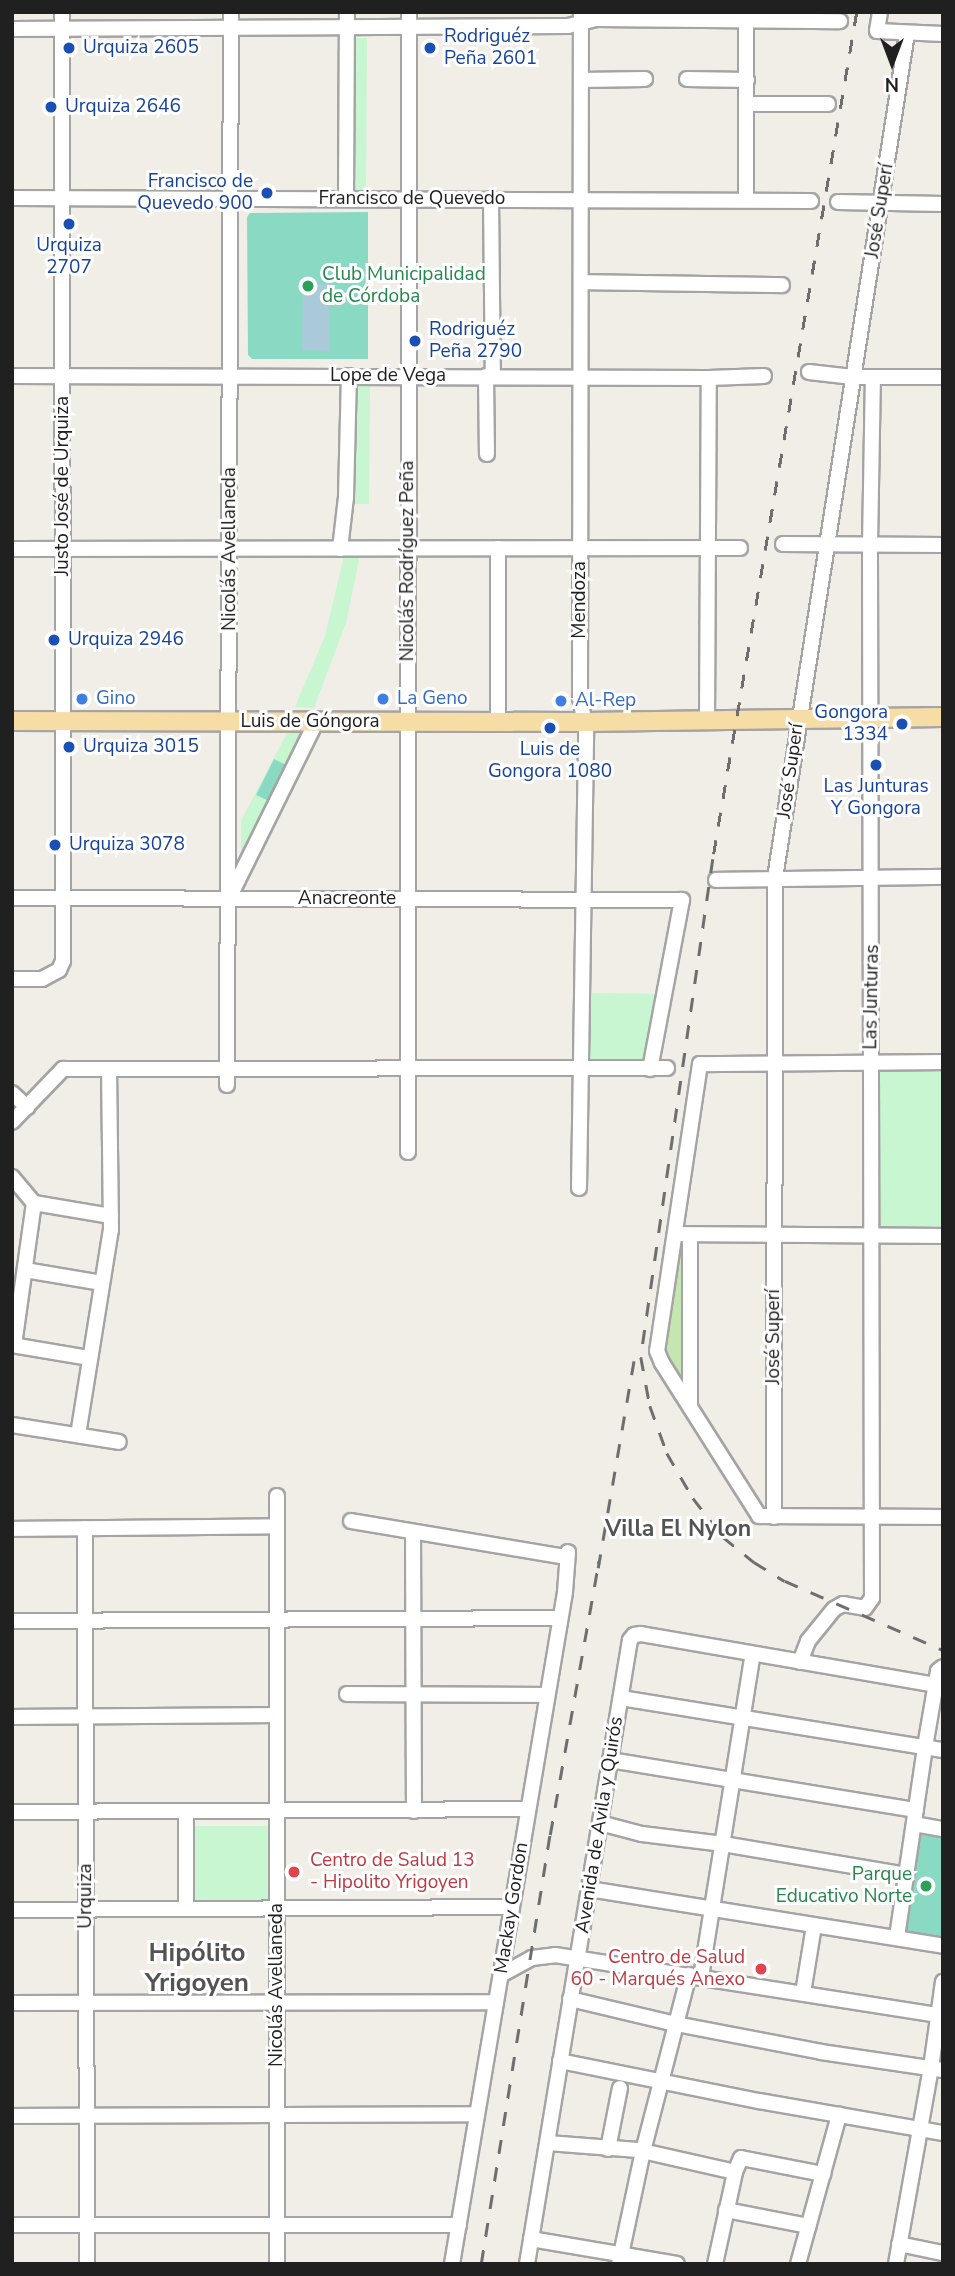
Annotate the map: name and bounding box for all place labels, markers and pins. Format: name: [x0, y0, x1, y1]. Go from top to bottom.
place label: Rodriguéz Peña 2601: [444, 26, 537, 70]
place label: Urquiza 2605: [83, 37, 199, 59]
marker: Urquiza 2605: [61, 40, 77, 56]
marker: Rodriguéz Peña 2601: [422, 40, 438, 56]
place label: Urquiza 2646: [65, 96, 181, 118]
marker: Urquiza 2646: [43, 99, 59, 115]
place label: Francisco de Quevedo 900: [137, 171, 253, 215]
marker: Francisco de Quevedo 900: [259, 185, 275, 201]
marker: Urquiza 2707: [61, 216, 77, 232]
place label: Urquiza 2707: [36, 235, 102, 279]
place label: Club Municipalidad de Córdoba: [322, 264, 486, 308]
marker: Club Municipalidad de Córdoba: [300, 278, 316, 294]
place label: Rodriguéz Peña 2790: [429, 319, 522, 363]
marker: Rodriguéz Peña 2790: [407, 333, 423, 349]
place label: Urquiza 2946: [68, 629, 184, 651]
marker: Urquiza 2946: [46, 632, 62, 648]
place label: Gino: [96, 688, 136, 710]
place label: La Geno: [397, 688, 468, 710]
place label: Al-Rep: [575, 690, 636, 712]
marker: Gino: [74, 691, 90, 707]
marker: La Geno: [375, 691, 391, 707]
marker: Al-Rep: [553, 693, 569, 709]
place label: Gongora 1334: [814, 702, 888, 746]
marker: Gongora 1334: [894, 716, 910, 732]
marker: Luis de Gongora 1080: [542, 720, 558, 736]
place label: Urquiza 3015: [83, 736, 199, 758]
marker: Urquiza 3015: [61, 739, 77, 755]
place label: Luis de Gongora 1080: [488, 739, 612, 783]
marker: Las Junturas Y Gongora: [868, 757, 884, 773]
place label: Las Junturas Y Gongora: [823, 776, 929, 820]
place label: Urquiza 3078: [69, 834, 185, 856]
marker: Urquiza 3078: [47, 837, 63, 853]
place label: Centro de Salud 13 - Hipolito Yrigoyen: [310, 1850, 475, 1894]
marker: Centro de Salud 13 - Hipolito Yrigoyen: [284, 1862, 304, 1882]
place label: Parque Educativo Norte: [776, 1864, 912, 1908]
marker: Parque Educativo Norte: [918, 1878, 934, 1894]
place label: Centro de Salud 60 - Marqués Anexo: [571, 1947, 745, 1991]
marker: Centro de Salud 60 - Marqués Anexo: [751, 1959, 771, 1979]

